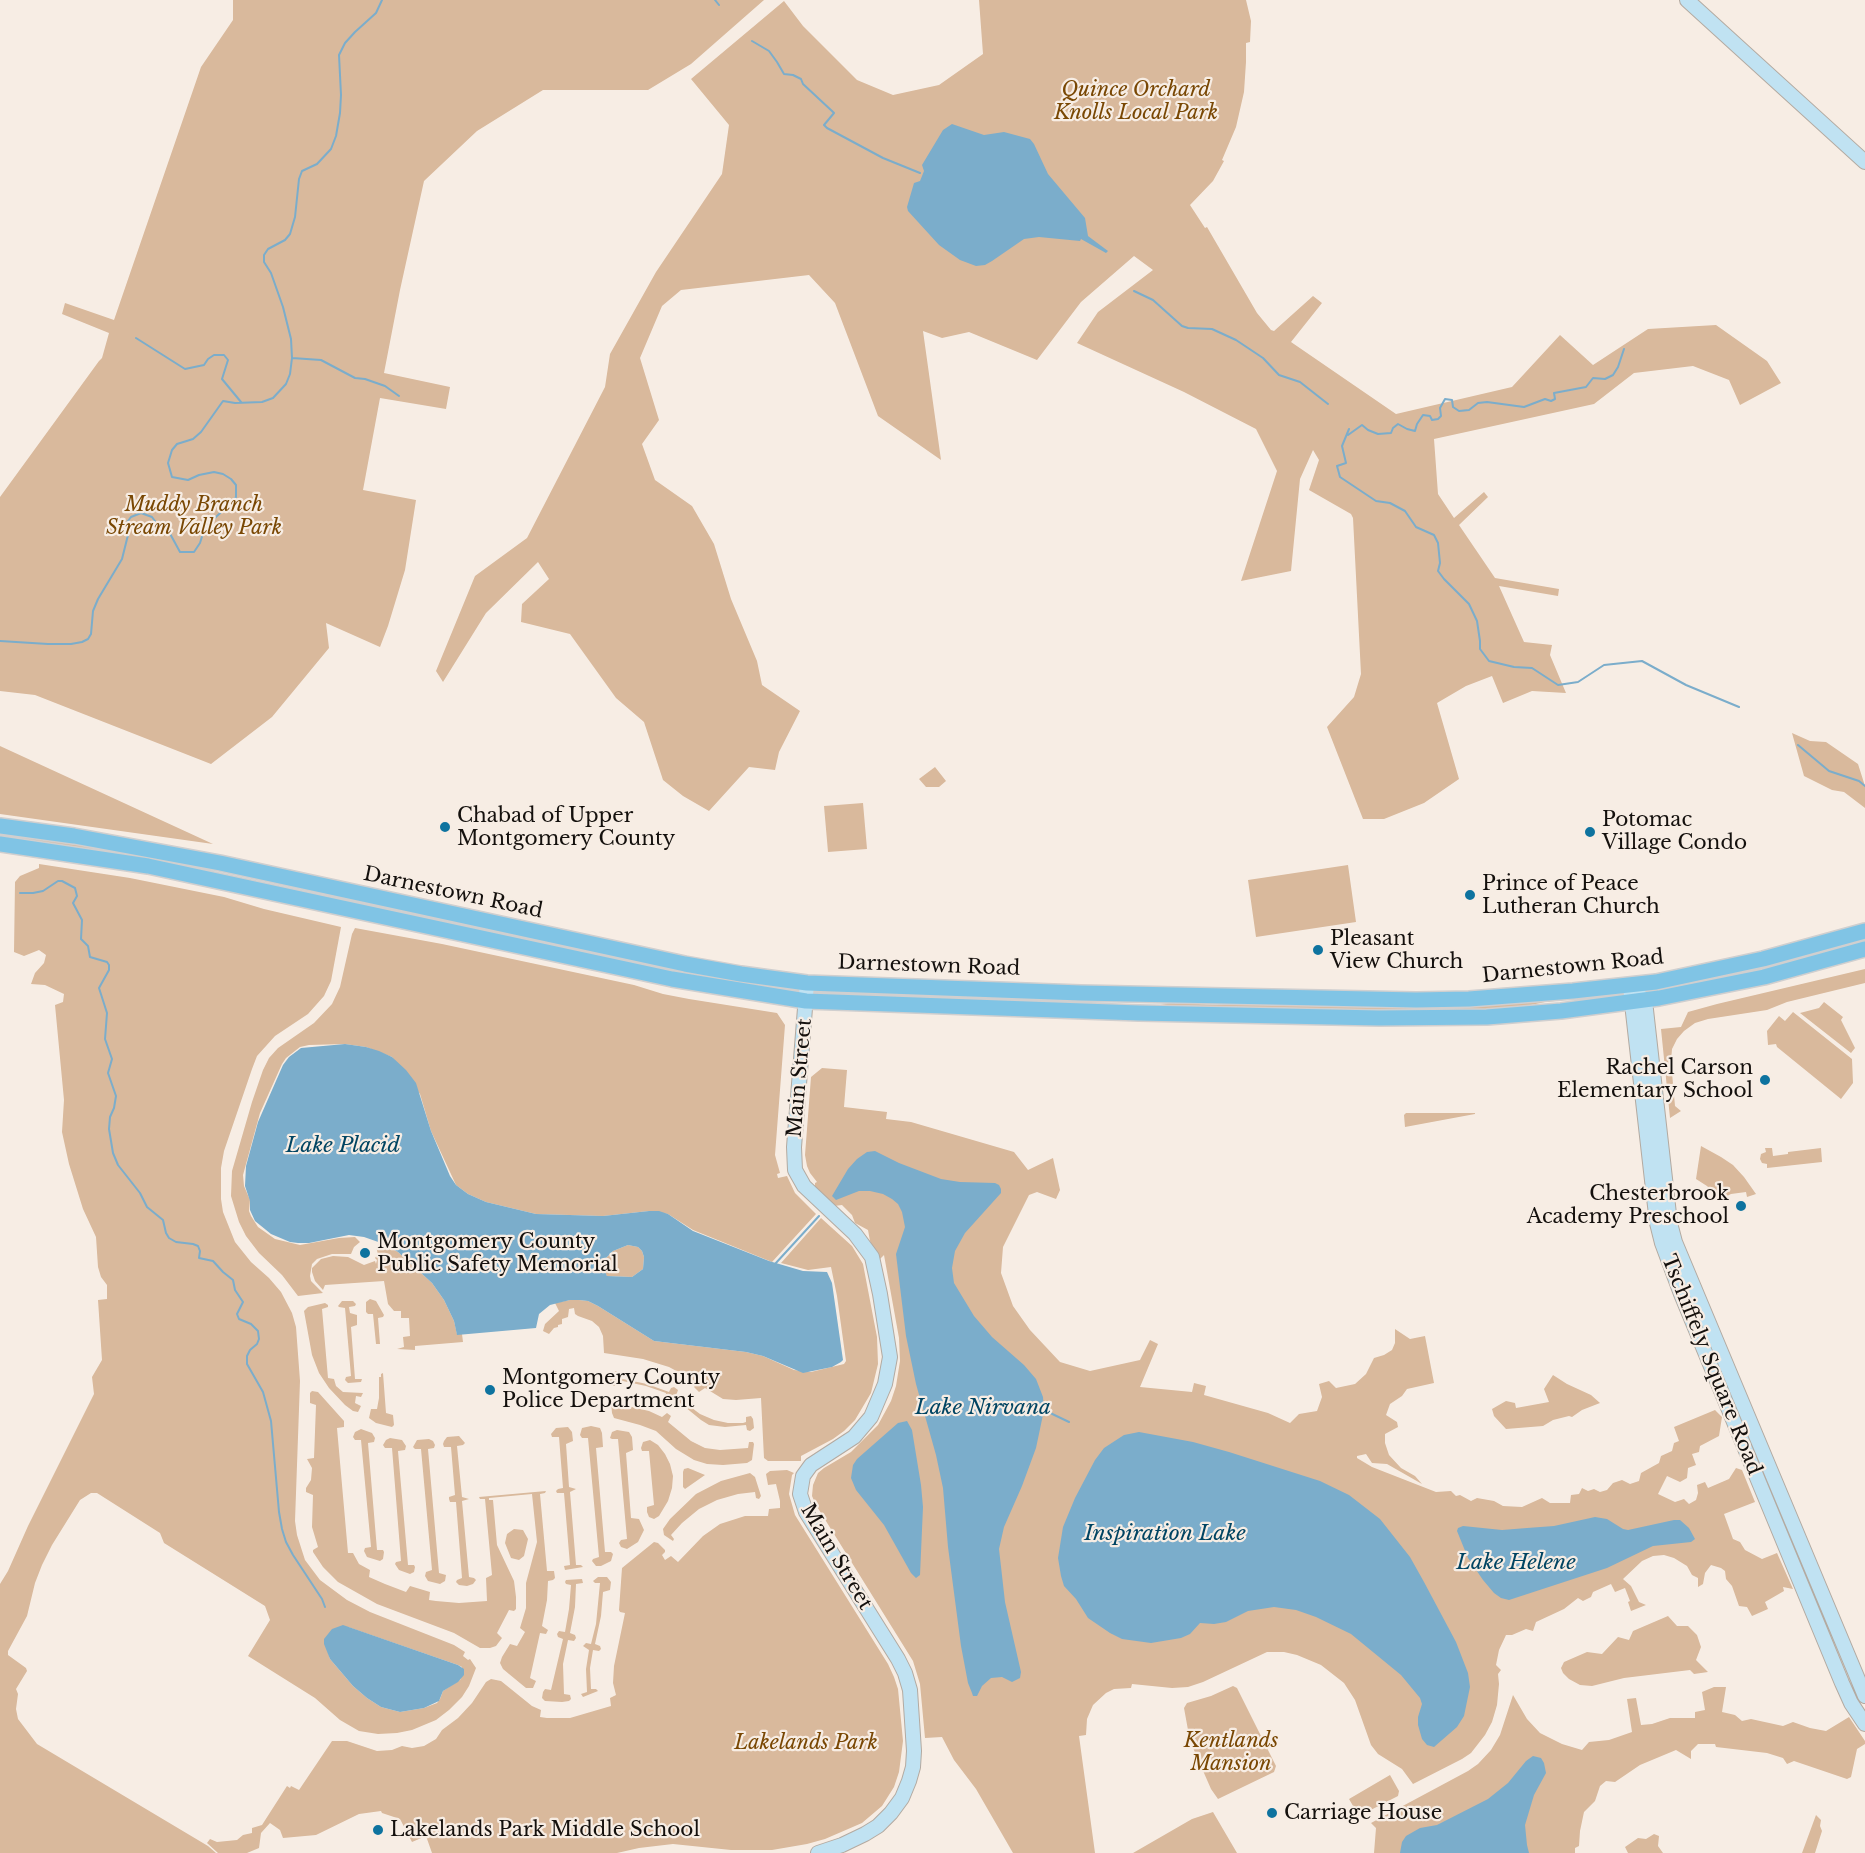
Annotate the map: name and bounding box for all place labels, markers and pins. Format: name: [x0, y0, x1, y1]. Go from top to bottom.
place label: Chabad of Upper Montgomery County: [457, 804, 675, 851]
place label: Potomac Village Condo: [1602, 808, 1747, 855]
marker: Chabad of Upper Montgomery County: [438, 820, 452, 834]
marker: Potomac Village Condo: [1583, 825, 1597, 839]
place label: Prince of Peace Lutheran Church: [1482, 872, 1660, 919]
marker: Prince of Peace Lutheran Church: [1463, 888, 1477, 902]
place label: Pleasant View Church: [1330, 927, 1463, 974]
marker: Pleasant View Church: [1311, 943, 1325, 957]
place label: Rachel Carson Elementary School: [1557, 1056, 1753, 1103]
marker: Rachel Carson Elementary School: [1758, 1073, 1772, 1087]
place label: Chesterbrook Academy Preschool: [1527, 1182, 1729, 1229]
marker: Chesterbrook Academy Preschool: [1734, 1199, 1748, 1213]
place label: Montgomery County Public Safety Memorial: [377, 1230, 618, 1277]
marker: Montgomery County Public Safety Memorial: [358, 1246, 372, 1260]
place label: Montgomery County Police Department: [502, 1366, 720, 1413]
marker: Montgomery County Police Department: [483, 1383, 497, 1397]
place label: Carriage House: [1284, 1801, 1442, 1825]
marker: Carriage House: [1265, 1806, 1279, 1820]
place label: Lakelands Park Middle School: [390, 1818, 700, 1842]
marker: Lakelands Park Middle School: [371, 1823, 385, 1837]

